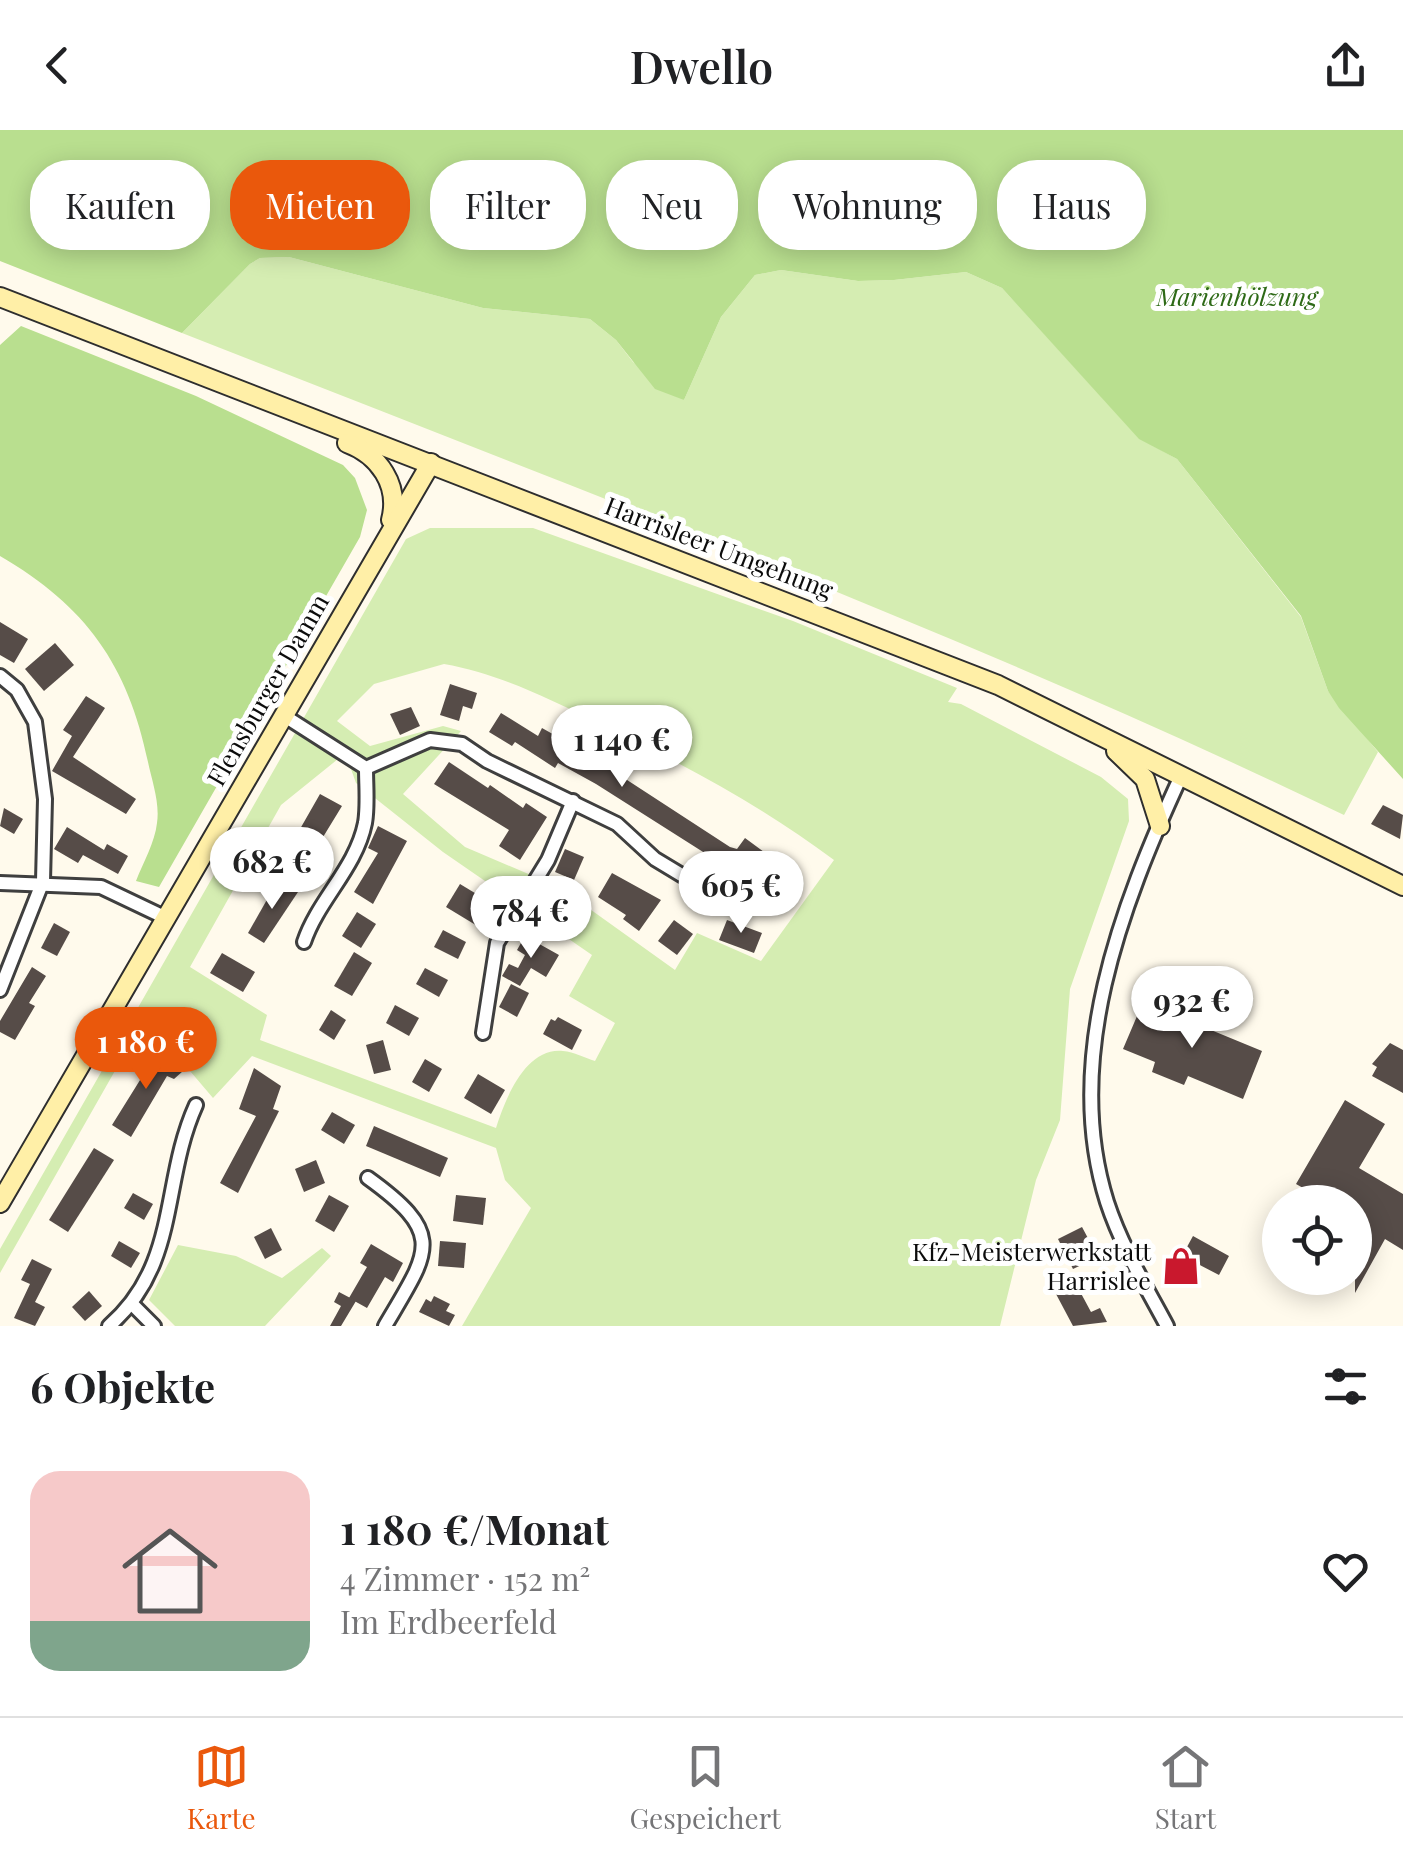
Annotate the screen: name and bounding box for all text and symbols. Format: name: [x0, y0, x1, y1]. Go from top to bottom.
text: Dwello: [630, 35, 773, 95]
icon: back: [30, 38, 85, 93]
icon: share: [1318, 38, 1373, 93]
chip: Kaufen: [30, 160, 210, 250]
chip: Mieten: [230, 160, 410, 250]
chip: Filter: [430, 160, 586, 250]
chip: Neu: [606, 160, 738, 250]
chip: Wohnung: [758, 160, 977, 250]
chip: Haus: [997, 160, 1146, 250]
park label: Marienhölzung: [1155, 279, 1319, 312]
street label: Harrisleer Umgehung: [600, 488, 839, 606]
street label: Flensburger Damm: [198, 587, 335, 791]
pin: 1 140 €: [530, 705, 714, 790]
text: 1 140 €: [573, 716, 671, 759]
pin: 682 €: [202, 827, 342, 912]
text: 682 €: [232, 838, 312, 881]
pin: 605 €: [671, 851, 811, 936]
text: 605 €: [701, 862, 781, 905]
pin: 784 €: [461, 876, 601, 961]
text: 784 €: [493, 887, 569, 930]
pin: 932 €: [1122, 966, 1262, 1051]
text: 932 €: [1153, 977, 1231, 1020]
pin: 1 180 €: [54, 1007, 238, 1092]
text: 1 180 €: [97, 1018, 195, 1061]
map controls: [1262, 1185, 1372, 1295]
button: locate: [1262, 1185, 1372, 1295]
place label: Kfz-Meisterwerkstatt Harrislee: [912, 1234, 1152, 1296]
shop icon: Kfz-Meisterwerkstatt Harrislee: [1160, 1245, 1202, 1287]
text: 6 Objekte: [30, 1358, 215, 1414]
icon: filters: [1318, 1359, 1373, 1414]
text: 1 180 €/Monat: [340, 1500, 609, 1556]
icon: home: [110, 1511, 230, 1631]
icon: heart: [1318, 1544, 1373, 1599]
text: 4 Zimmer · 152 m²: [340, 1556, 590, 1599]
text: Im Erdbeerfeld: [340, 1599, 557, 1642]
tab: Karte: [187, 1739, 256, 1836]
tab: Gespeichert: [629, 1739, 781, 1836]
tab: Start: [1155, 1739, 1216, 1836]

